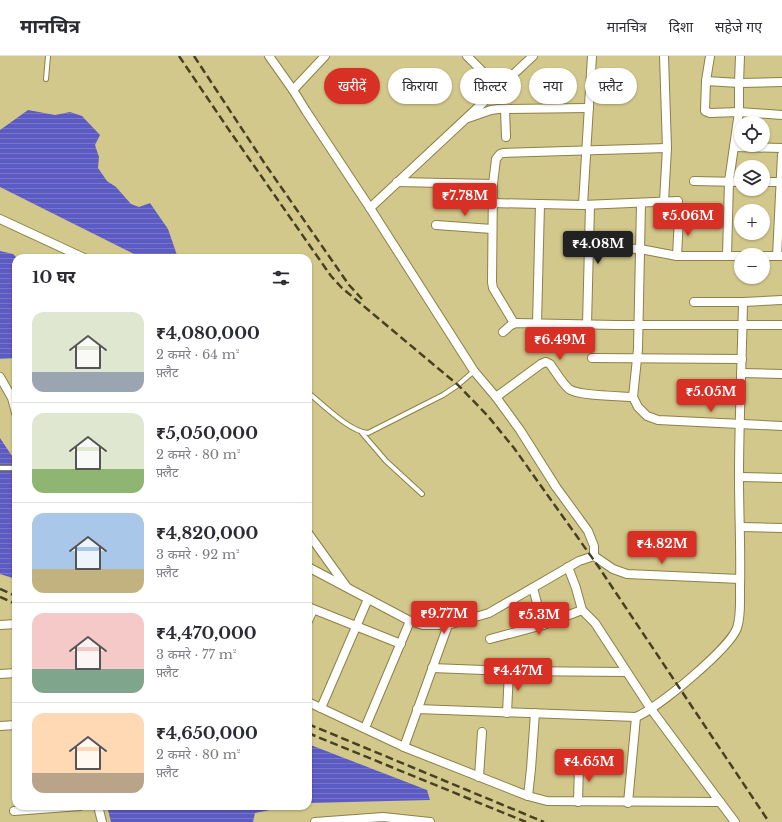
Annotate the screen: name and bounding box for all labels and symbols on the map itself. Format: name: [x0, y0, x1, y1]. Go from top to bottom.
pin: ₹7.78M: [432, 183, 498, 217]
pin: ₹5.06M: [655, 203, 721, 237]
pin: ₹4.08M: [565, 231, 631, 265]
pin: ₹6.49M: [527, 327, 593, 361]
pin: ₹5.05M: [678, 379, 744, 413]
pin: ₹4.82M: [629, 531, 695, 565]
pin: ₹9.77M: [411, 601, 477, 635]
pin: ₹5.3M: [511, 602, 567, 636]
pin: ₹4.47M: [485, 658, 551, 692]
pin: ₹4.65M: [556, 749, 622, 783]

